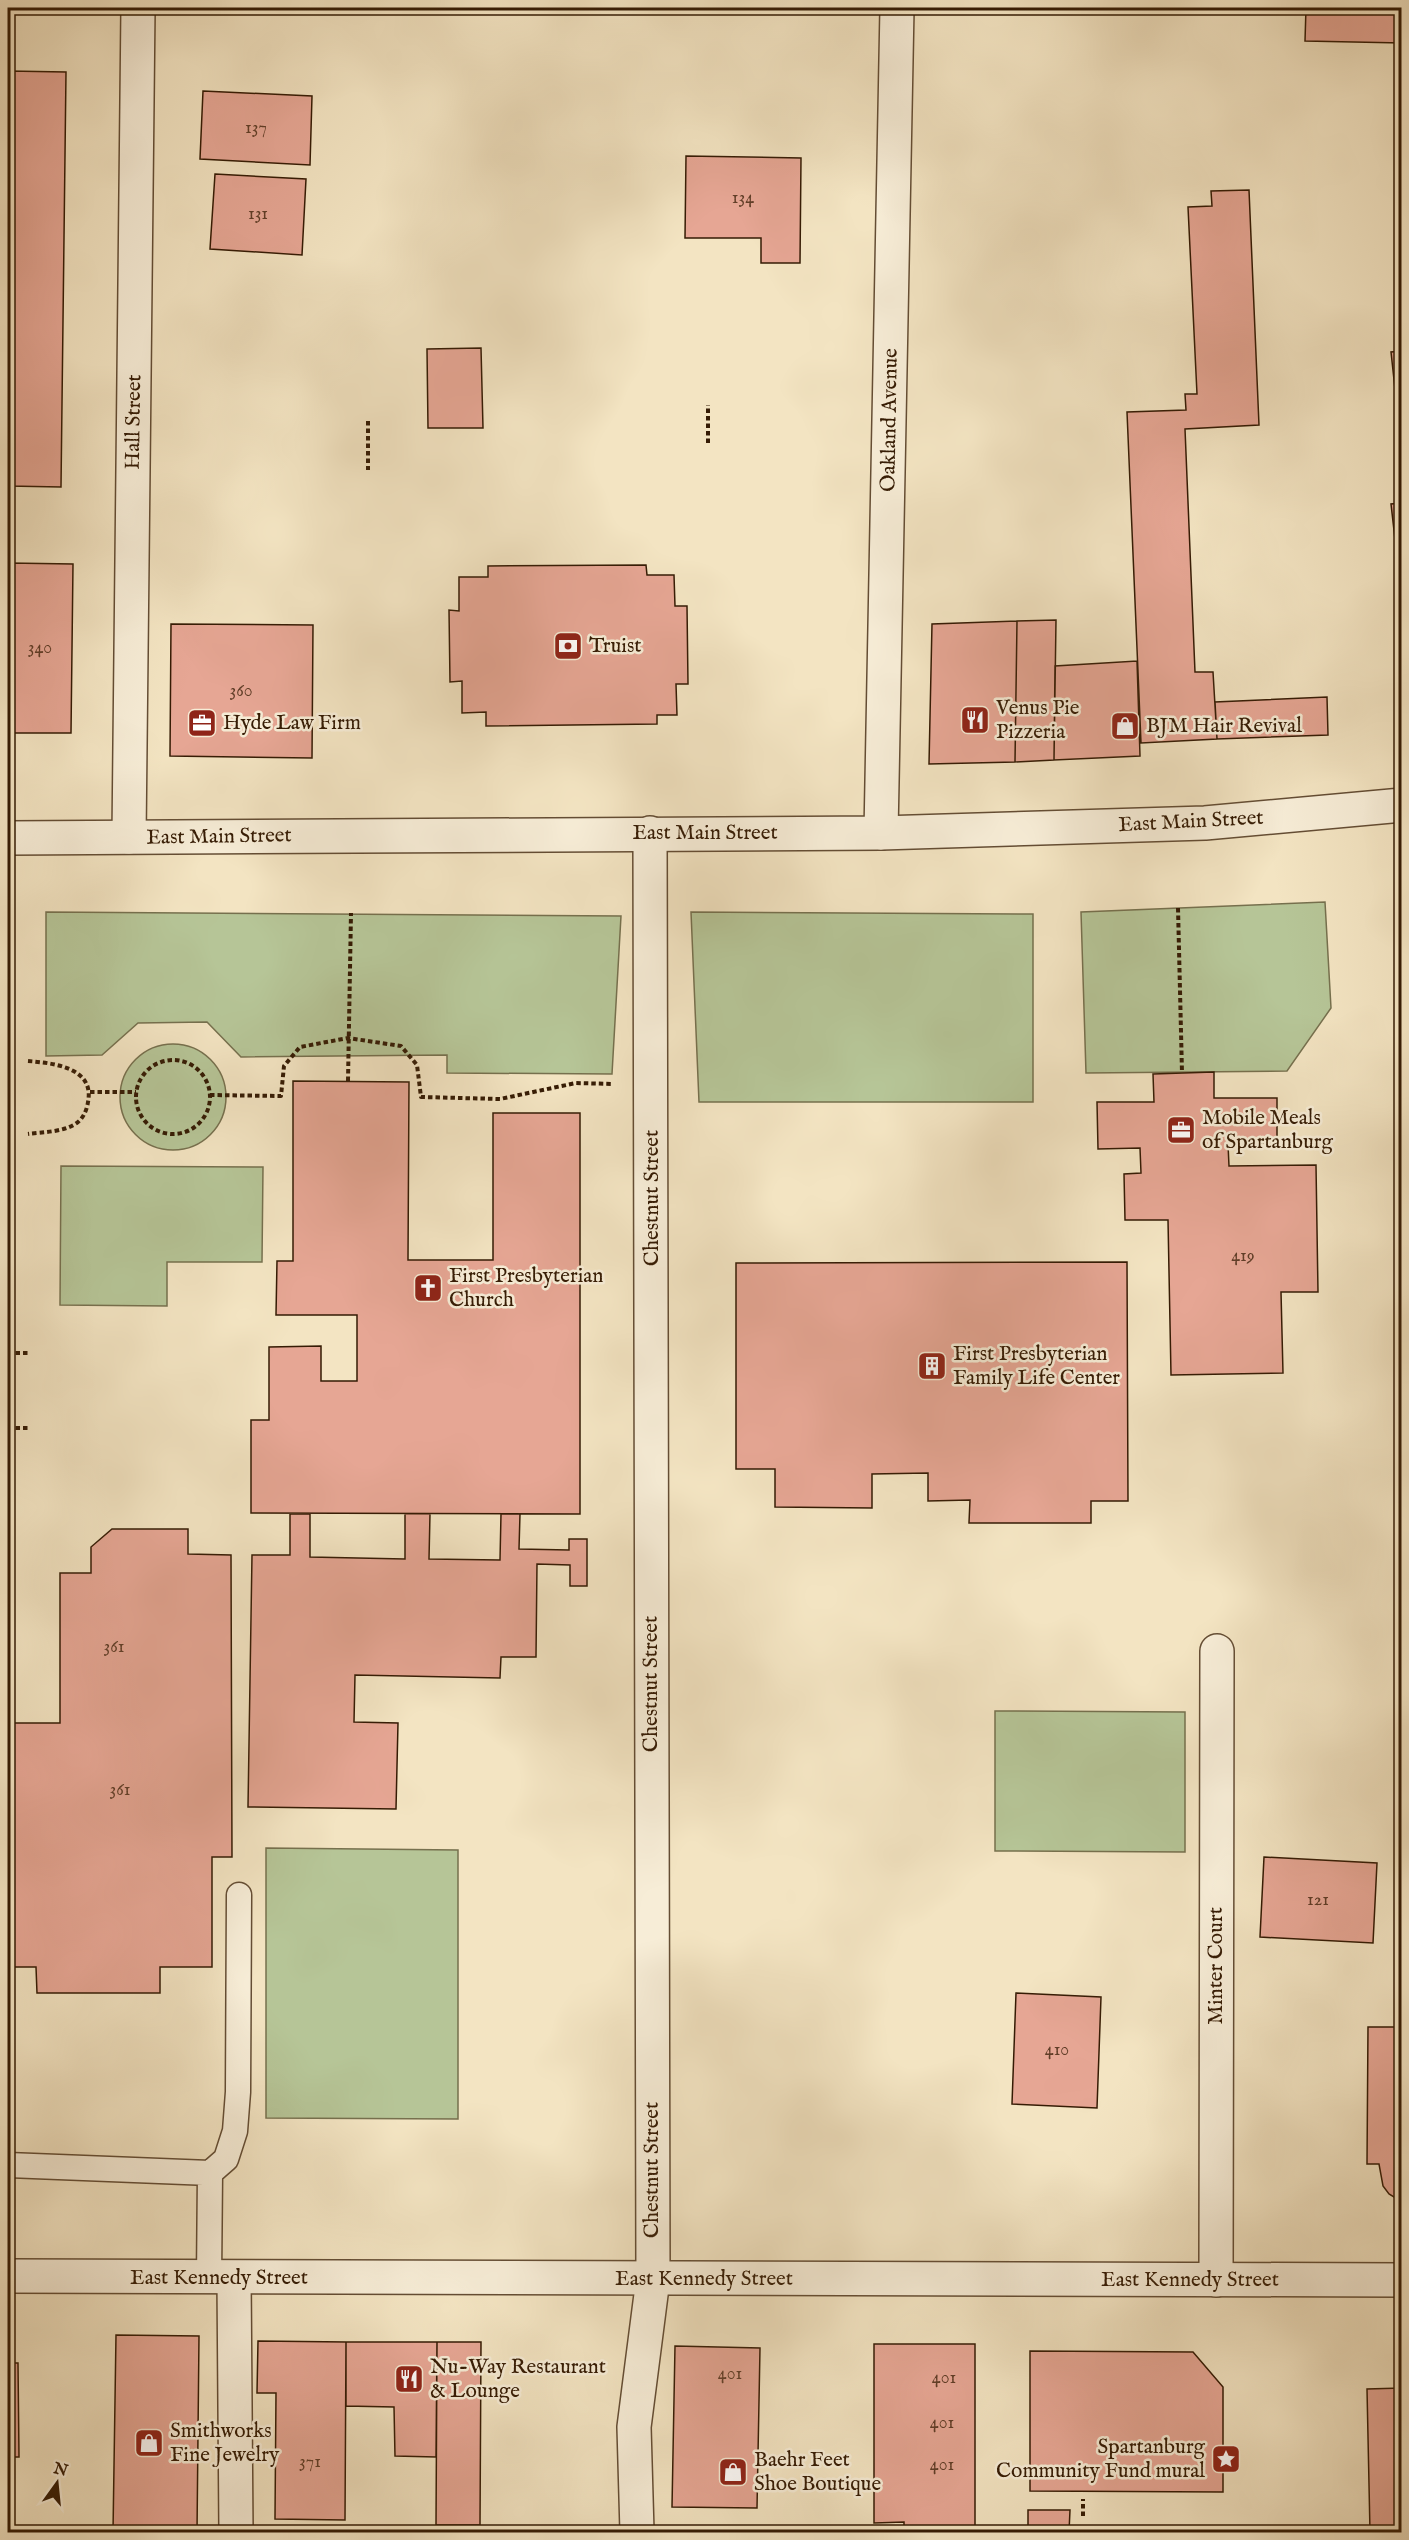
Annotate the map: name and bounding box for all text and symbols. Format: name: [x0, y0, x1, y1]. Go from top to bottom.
house number: 137: [245, 117, 267, 140]
house number: 134: [732, 187, 754, 210]
house number: 131: [248, 203, 268, 226]
street label: Oakland Avenue: [875, 348, 905, 492]
street label: Hall Street: [120, 374, 148, 470]
bank icon: Truist: [552, 630, 584, 662]
place label: Truist: [589, 633, 642, 660]
house number: 340: [28, 637, 52, 660]
house number: 360: [229, 680, 253, 703]
place label: Venus Pie Pizzeria: [995, 695, 1080, 746]
restaurant icon: Venus Pie Pizzeria: [959, 704, 991, 736]
office icon: Hyde Law Firm: [186, 707, 218, 739]
place label: Hyde Law Firm: [223, 710, 361, 737]
shop icon: BJM Hair Revival: [1109, 710, 1141, 742]
place label: BJM Hair Revival: [1146, 713, 1302, 740]
street label: East Main Street: [1118, 805, 1264, 839]
street label: East Main Street: [632, 820, 778, 847]
street label: East Main Street: [146, 822, 292, 852]
place label: Mobile Meals of Spartanburg: [1202, 1105, 1334, 1156]
office icon: Mobile Meals of Spartanburg: [1165, 1114, 1197, 1146]
street label: Chestnut Street: [639, 1130, 666, 1266]
house number: 419: [1231, 1245, 1255, 1268]
place label: First Presbyterian Church: [449, 1263, 604, 1314]
church icon: First Presbyterian Church: [412, 1272, 444, 1304]
place label: First Presbyterian Family Life Center: [953, 1341, 1120, 1392]
building icon: First Presbyterian Family Life Center: [916, 1350, 948, 1382]
street label: Chestnut Street: [638, 1616, 665, 1752]
house number: 361: [104, 1636, 124, 1659]
house number: 361: [110, 1779, 130, 1802]
house number: 121: [1307, 1889, 1329, 1912]
street label: Minter Court: [1203, 1907, 1230, 2025]
house number: 410: [1045, 2039, 1069, 2062]
street label: Chestnut Street: [639, 2102, 666, 2238]
street label: East Kennedy Street: [130, 2265, 308, 2292]
street label: East Kennedy Street: [615, 2266, 793, 2293]
street label: East Kennedy Street: [1101, 2267, 1279, 2294]
place label: Nu-Way Restaurant & Lounge: [430, 2354, 606, 2405]
restaurant icon: Nu-Way Restaurant & Lounge: [393, 2363, 425, 2395]
house number: 401: [718, 2363, 742, 2386]
house number: 401: [932, 2367, 956, 2390]
house number: 401: [930, 2412, 954, 2435]
place label: Smithworks Fine Jewelry: [170, 2418, 280, 2469]
shop icon: Smithworks Fine Jewelry: [133, 2427, 165, 2459]
place label: Spartanburg Community Fund mural: [996, 2434, 1206, 2485]
place icon: Spartanburg Community Fund mural: [1210, 2443, 1242, 2475]
place label: Baehr Feet Shoe Boutique: [754, 2447, 881, 2498]
house number: 371: [299, 2451, 321, 2474]
north arrow: [27, 2453, 87, 2513]
house number: 401: [930, 2454, 954, 2477]
shop icon: Baehr Feet Shoe Boutique: [717, 2456, 749, 2488]
text: N: [50, 2459, 70, 2482]

